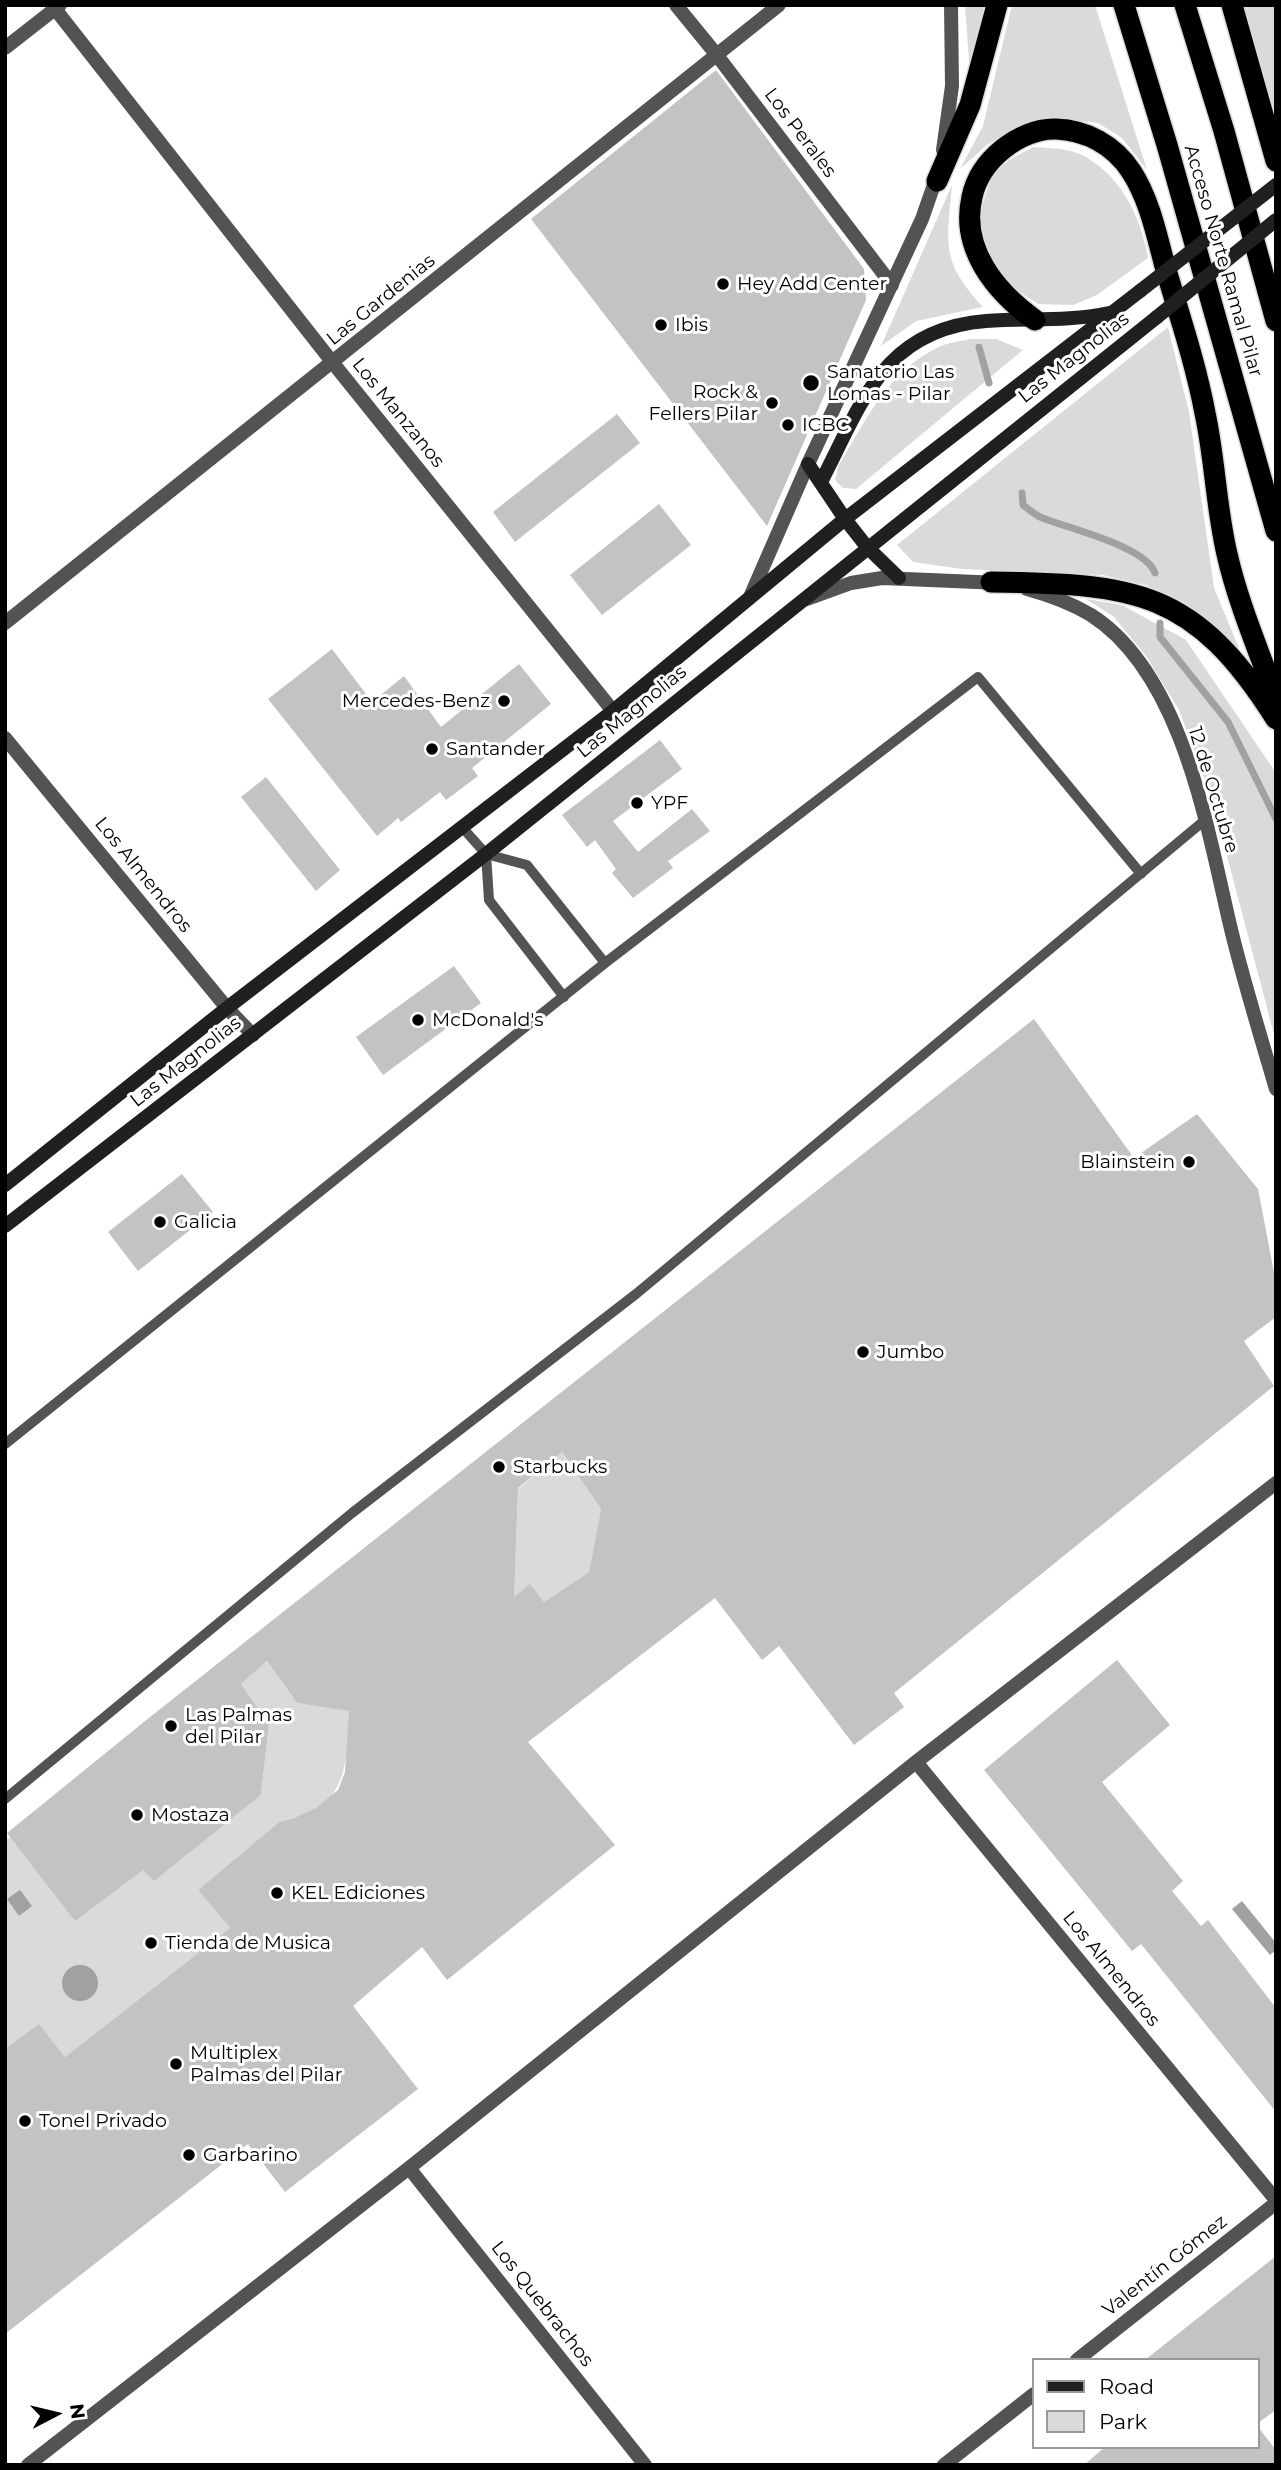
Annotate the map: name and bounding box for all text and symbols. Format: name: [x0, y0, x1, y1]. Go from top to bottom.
street label: Los Perales: [759, 84, 841, 182]
street label: Acceso Norte Ramal Pilar: [1179, 142, 1267, 380]
street label: Las Gardenias: [322, 249, 440, 351]
place label: Hey Add Center: [737, 273, 887, 295]
marker: Hey Add Center: [715, 276, 731, 292]
street label: Las Magnolias: [1014, 308, 1134, 408]
place label: Ibis: [675, 314, 708, 336]
marker: Ibis: [653, 317, 669, 333]
street label: Los Manzanos: [347, 354, 449, 472]
place label: Sanatorio Las Lomas - Pilar: [827, 361, 954, 405]
marker: Sanatorio Las Lomas - Pilar: [801, 373, 821, 393]
place label: Rock & Fellers Pilar: [649, 381, 758, 425]
marker: Rock & Fellers Pilar: [764, 395, 780, 411]
place label: ICBC: [802, 414, 849, 436]
marker: ICBC: [780, 417, 796, 433]
street label: Las Magnolias: [573, 661, 691, 763]
place label: Mercedes-Benz: [342, 690, 490, 712]
marker: Mercedes-Benz: [496, 693, 512, 709]
street label: 12 de Octubre: [1183, 724, 1243, 856]
place label: Santander: [446, 738, 545, 760]
marker: Santander: [424, 741, 440, 757]
place label: YPF: [651, 792, 688, 814]
marker: YPF: [629, 795, 645, 811]
street label: Los Almendros: [90, 813, 196, 937]
place label: McDonald's: [432, 1009, 544, 1031]
street label: Las Magnolias: [126, 1012, 246, 1112]
marker: McDonald's: [410, 1012, 426, 1028]
place label: Blainstein: [1080, 1151, 1175, 1173]
marker: Blainstein: [1181, 1154, 1197, 1170]
place label: Galicia: [174, 1211, 237, 1233]
marker: Galicia: [152, 1214, 168, 1230]
place label: Jumbo: [877, 1341, 944, 1363]
marker: Jumbo: [855, 1344, 871, 1360]
place label: Starbucks: [513, 1456, 607, 1478]
marker: Starbucks: [491, 1459, 507, 1475]
place label: Las Palmas del Pilar: [185, 1704, 292, 1748]
marker: Las Palmas del Pilar: [163, 1718, 179, 1734]
place label: Mostaza: [151, 1804, 230, 1826]
marker: Mostaza: [129, 1807, 145, 1823]
place label: KEL Ediciones: [291, 1882, 425, 1904]
marker: KEL Ediciones: [269, 1885, 285, 1901]
street label: Los Almendros: [1058, 1907, 1164, 2031]
place label: Tienda de Musica: [165, 1932, 331, 1954]
marker: Tienda de Musica: [143, 1935, 159, 1951]
place label: Multiplex Palmas del Pilar: [190, 2042, 342, 2086]
marker: Multiplex Palmas del Pilar: [168, 2056, 184, 2072]
place label: Tonel Privado: [39, 2110, 167, 2132]
marker: Tonel Privado: [17, 2113, 33, 2129]
place label: Garbarino: [203, 2144, 298, 2166]
marker: Garbarino: [181, 2147, 197, 2163]
street label: Valentín Gómez: [1098, 2210, 1232, 2322]
street label: Los Quebrachos: [486, 2237, 598, 2371]
legend: [1032, 2358, 1260, 2449]
text: Road: [1099, 2374, 1154, 2399]
north arrow: [21, 2379, 91, 2449]
text: N: [65, 2402, 90, 2420]
text: Park: [1099, 2409, 1147, 2434]

